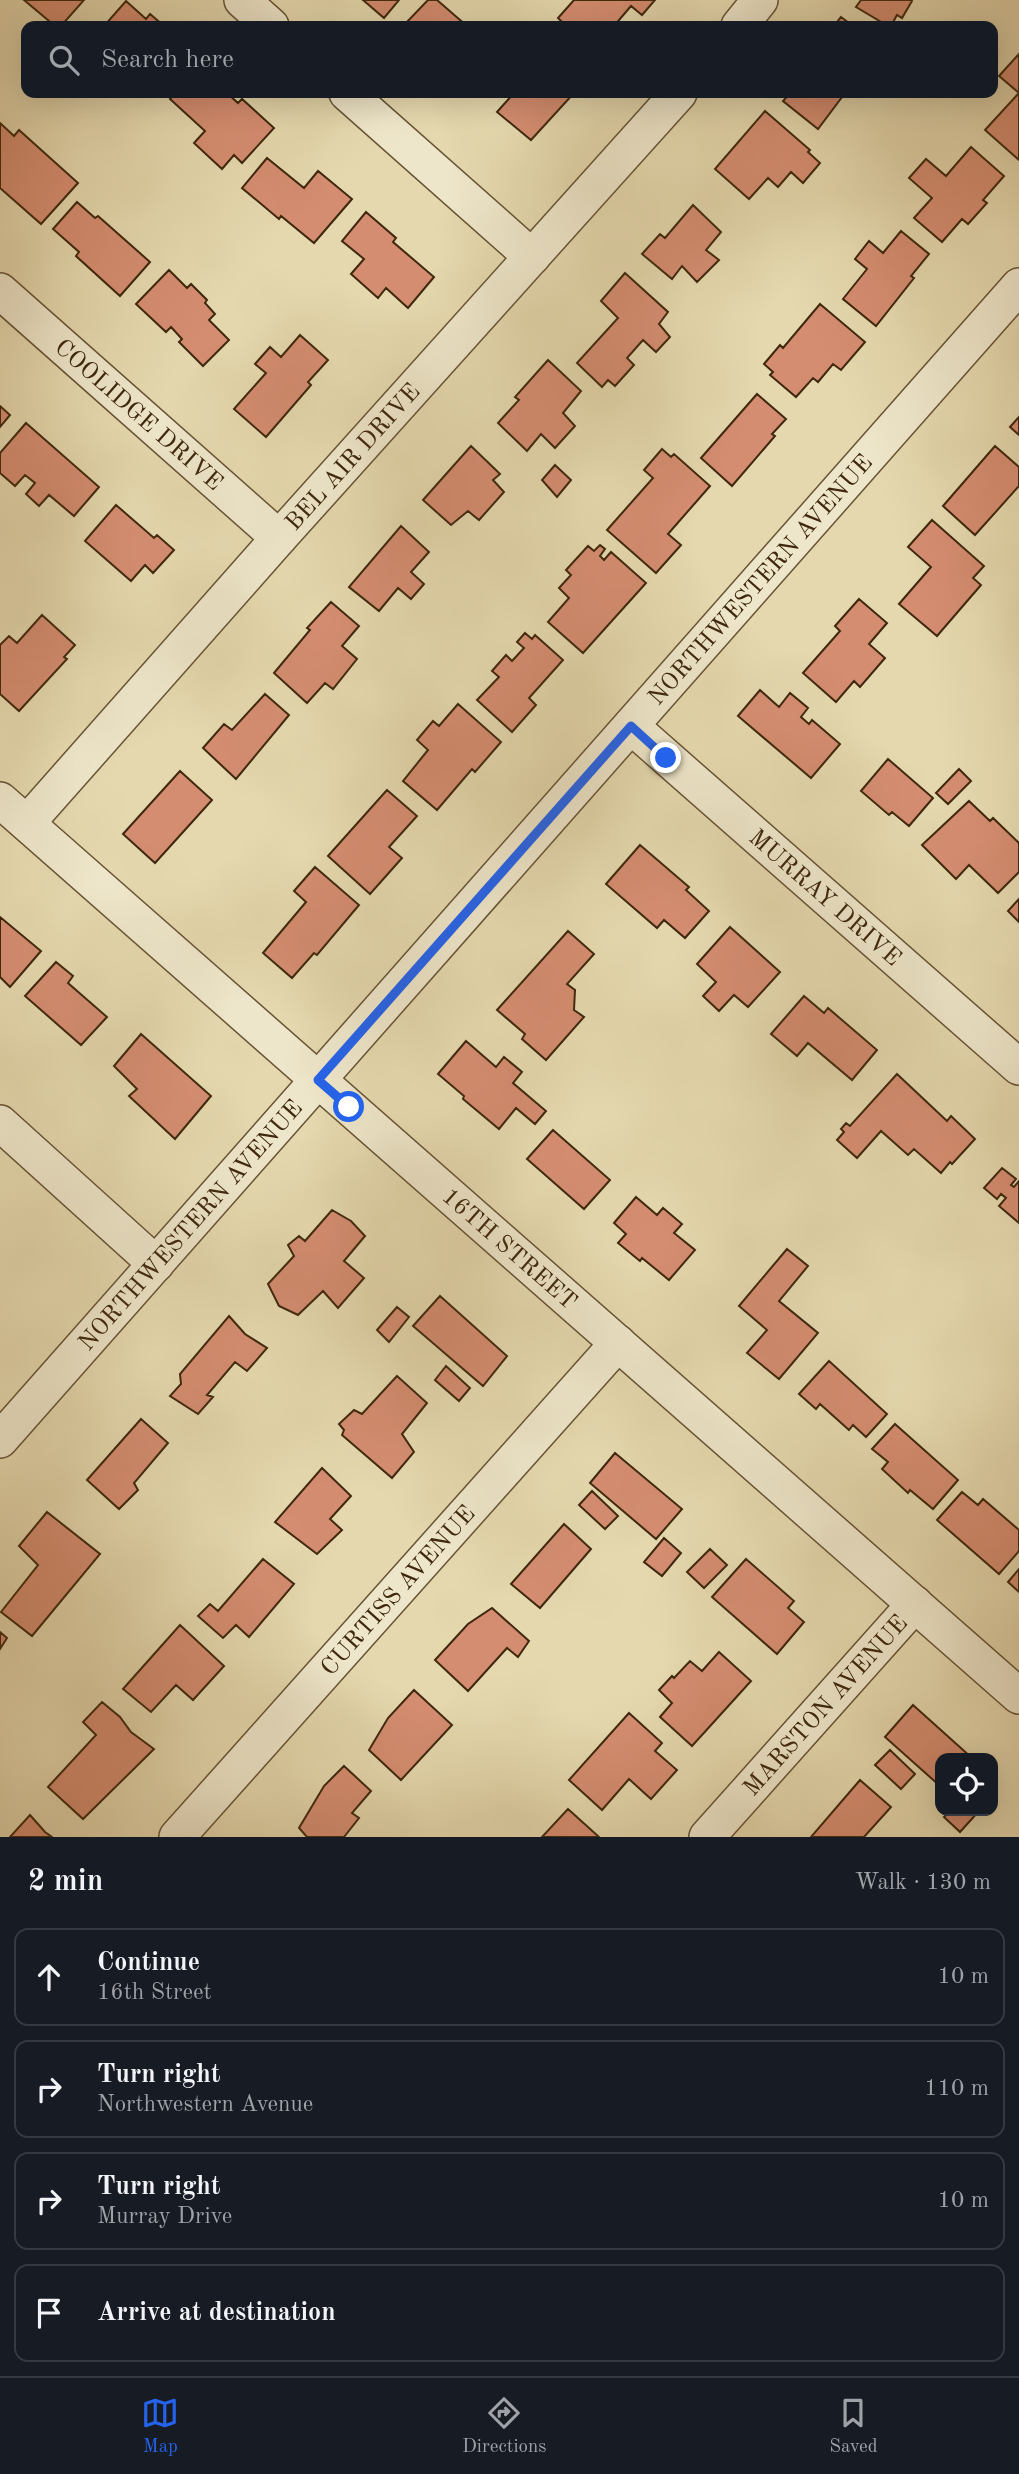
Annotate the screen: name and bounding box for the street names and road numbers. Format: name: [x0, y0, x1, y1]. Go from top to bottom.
street label: COOLIDGE DRIVE: [49, 336, 226, 496]
street label: BEL AIR DRIVE: [282, 380, 426, 536]
street label: NORTHWESTERN AVENUE: [645, 451, 878, 711]
street label: MURRAY DRIVE: [744, 826, 905, 971]
street label: NORTHWESTERN AVENUE: [75, 1096, 308, 1356]
street label: 16TH STREET: [437, 1185, 580, 1315]
street label: CURTISS AVENUE: [317, 1502, 481, 1681]
street label: MARSTON AVENUE: [740, 1611, 913, 1801]

